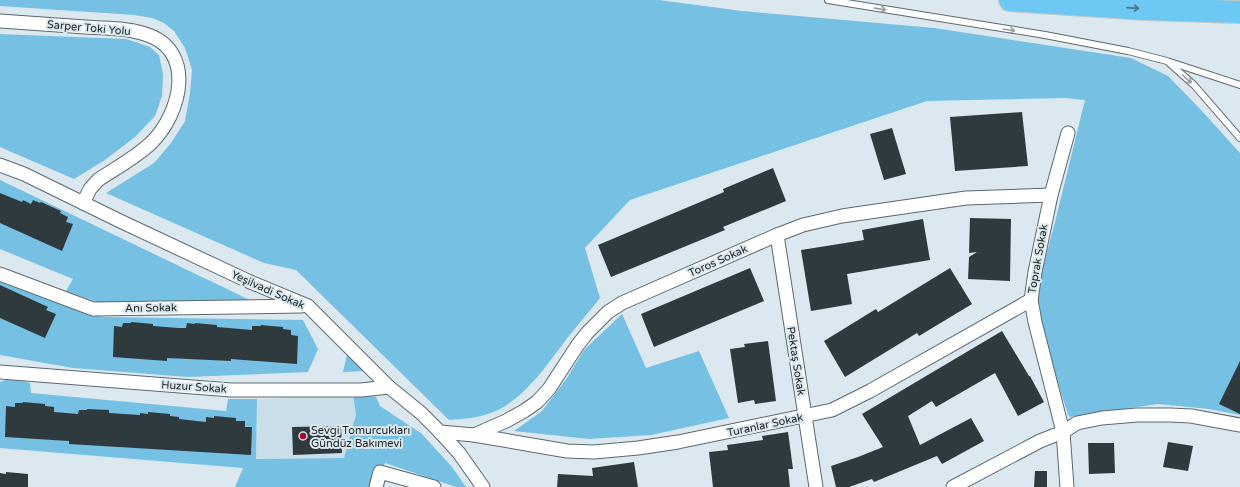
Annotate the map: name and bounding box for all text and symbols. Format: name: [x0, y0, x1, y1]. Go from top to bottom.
one-way arrow: [1126, 4, 1139, 11]
one-way arrow: [874, 5, 887, 13]
street label: Sarper Toki Yolu: [47, 18, 131, 38]
one-way arrow: [1002, 26, 1015, 34]
one-way arrow: [1182, 75, 1192, 84]
street label: Toprak Sokak: [1025, 223, 1051, 295]
street label: Toros Sokak: [687, 242, 749, 280]
street label: Yeşilvadi Sokak: [229, 268, 307, 312]
street label: Anı Sokak: [125, 301, 177, 315]
street label: Pektaş Sokak: [784, 326, 808, 396]
street label: Huzur Sokak: [161, 378, 227, 396]
street label: Turanlar Sokak: [726, 411, 804, 439]
place label: Sevgi Tomurcukları Gündüz Bakımevi: [311, 424, 410, 450]
marker: Sevgi Tomurcukları Gündüz Bakımevi: [298, 431, 308, 441]

